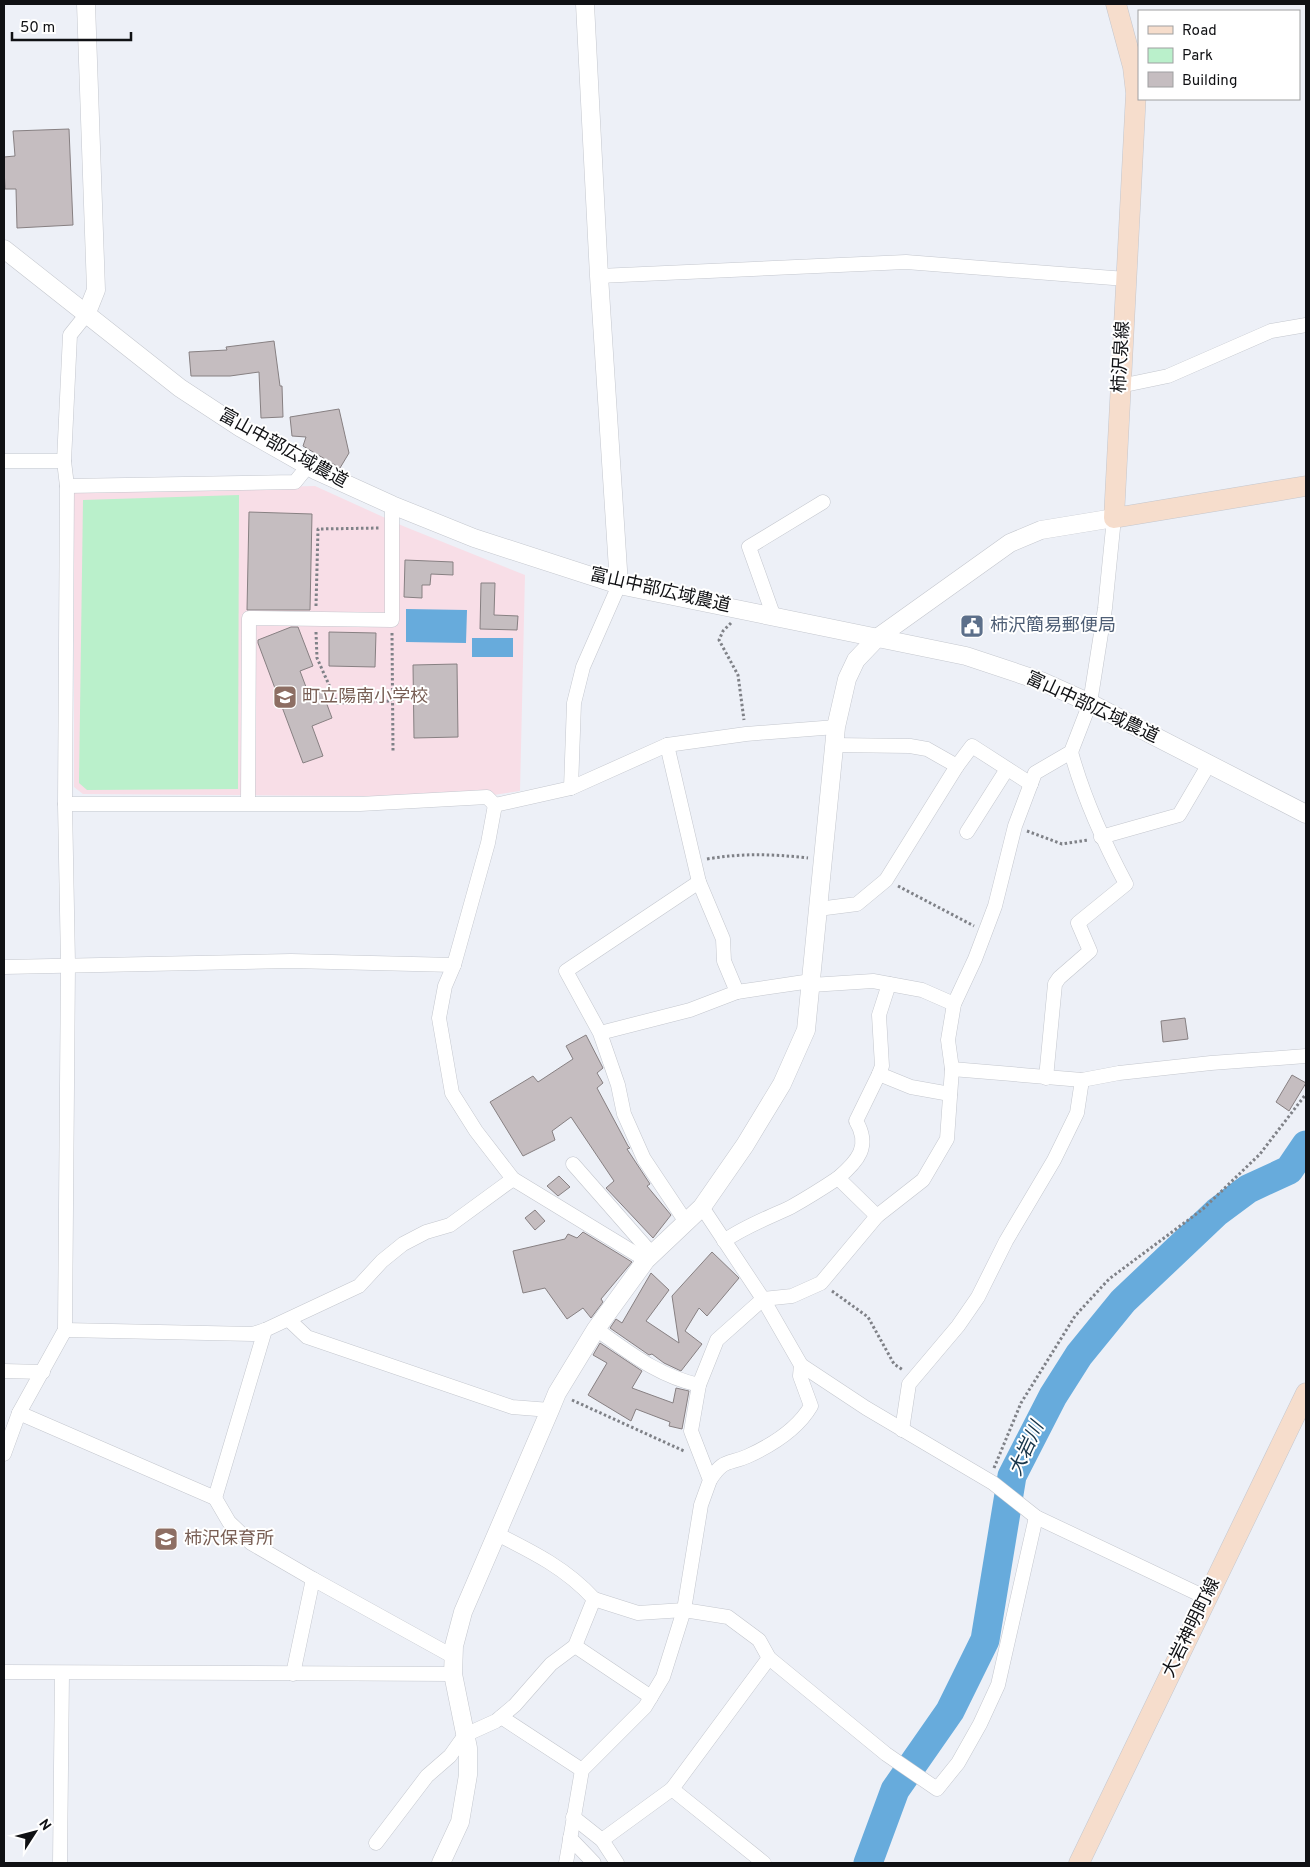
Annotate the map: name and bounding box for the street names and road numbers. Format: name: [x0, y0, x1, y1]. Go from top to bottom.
street label: 柿沢泉線: [1109, 320, 1135, 394]
street label: 富山中部広域農道: [214, 404, 352, 494]
street label: 富山中部広域農道: [587, 564, 733, 618]
street label: 富山中部広域農道: [1022, 667, 1162, 749]
street label: 大岩神明町線: [1158, 1574, 1226, 1682]

